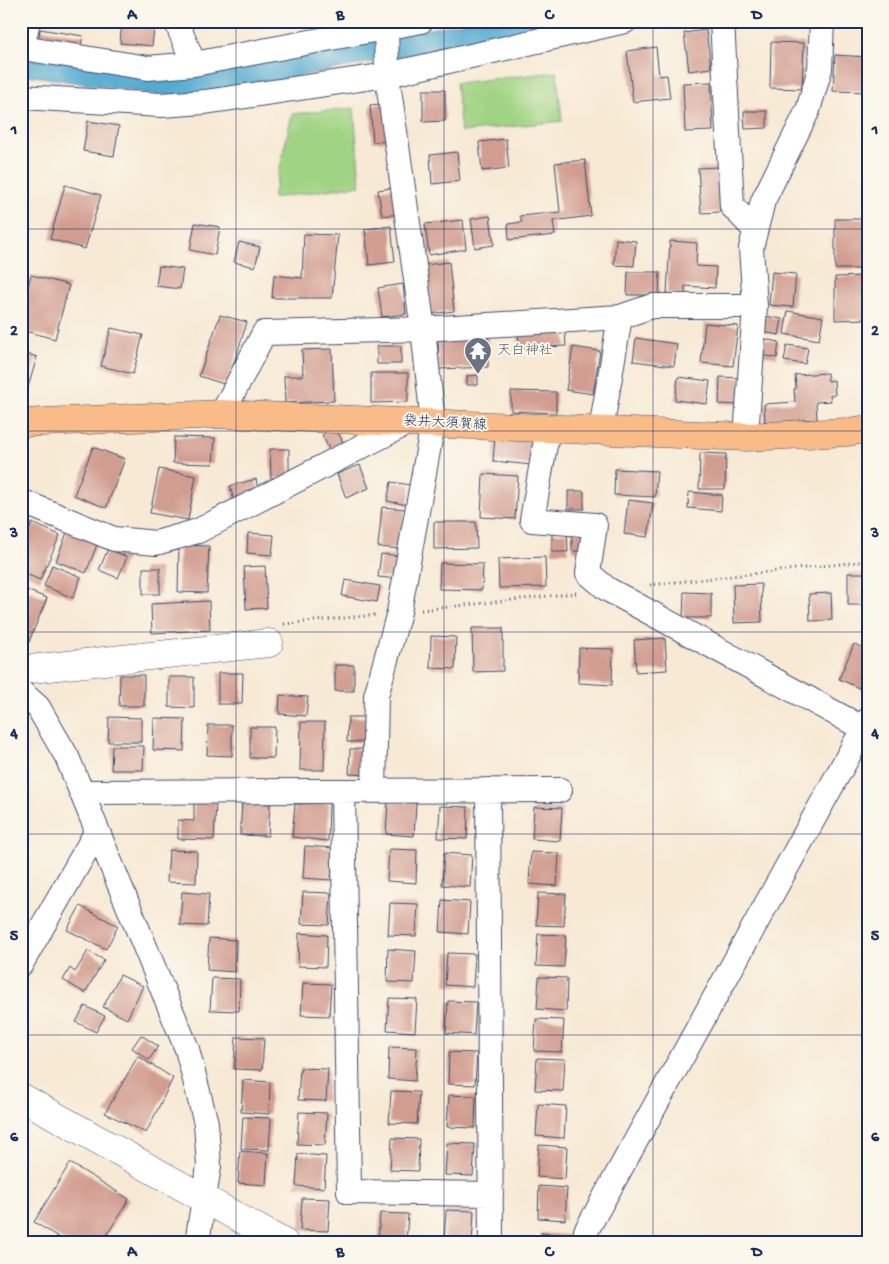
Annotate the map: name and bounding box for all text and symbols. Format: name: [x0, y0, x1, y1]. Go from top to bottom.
text: A: [126, 7, 138, 26]
text: B: [335, 7, 345, 26]
text: C: [544, 7, 555, 26]
text: D: [750, 7, 763, 26]
text: 1: [10, 122, 17, 141]
text: 1: [871, 122, 878, 141]
text: 2: [10, 323, 18, 342]
text: 2: [871, 323, 879, 342]
temple icon: 天白神社: [463, 336, 493, 375]
place label: 天白神社: [497, 343, 553, 360]
street label: 袋井大須賀線: [403, 413, 487, 435]
text: 3: [9, 525, 18, 544]
text: 3: [870, 525, 879, 544]
text: 4: [9, 726, 18, 745]
text: 4: [870, 726, 879, 745]
text: 5: [10, 928, 19, 947]
text: 5: [871, 928, 880, 947]
text: 6: [10, 1129, 19, 1148]
text: 6: [871, 1129, 880, 1148]
text: A: [126, 1244, 138, 1263]
text: B: [335, 1244, 345, 1263]
text: C: [544, 1244, 555, 1263]
text: D: [750, 1244, 763, 1263]

